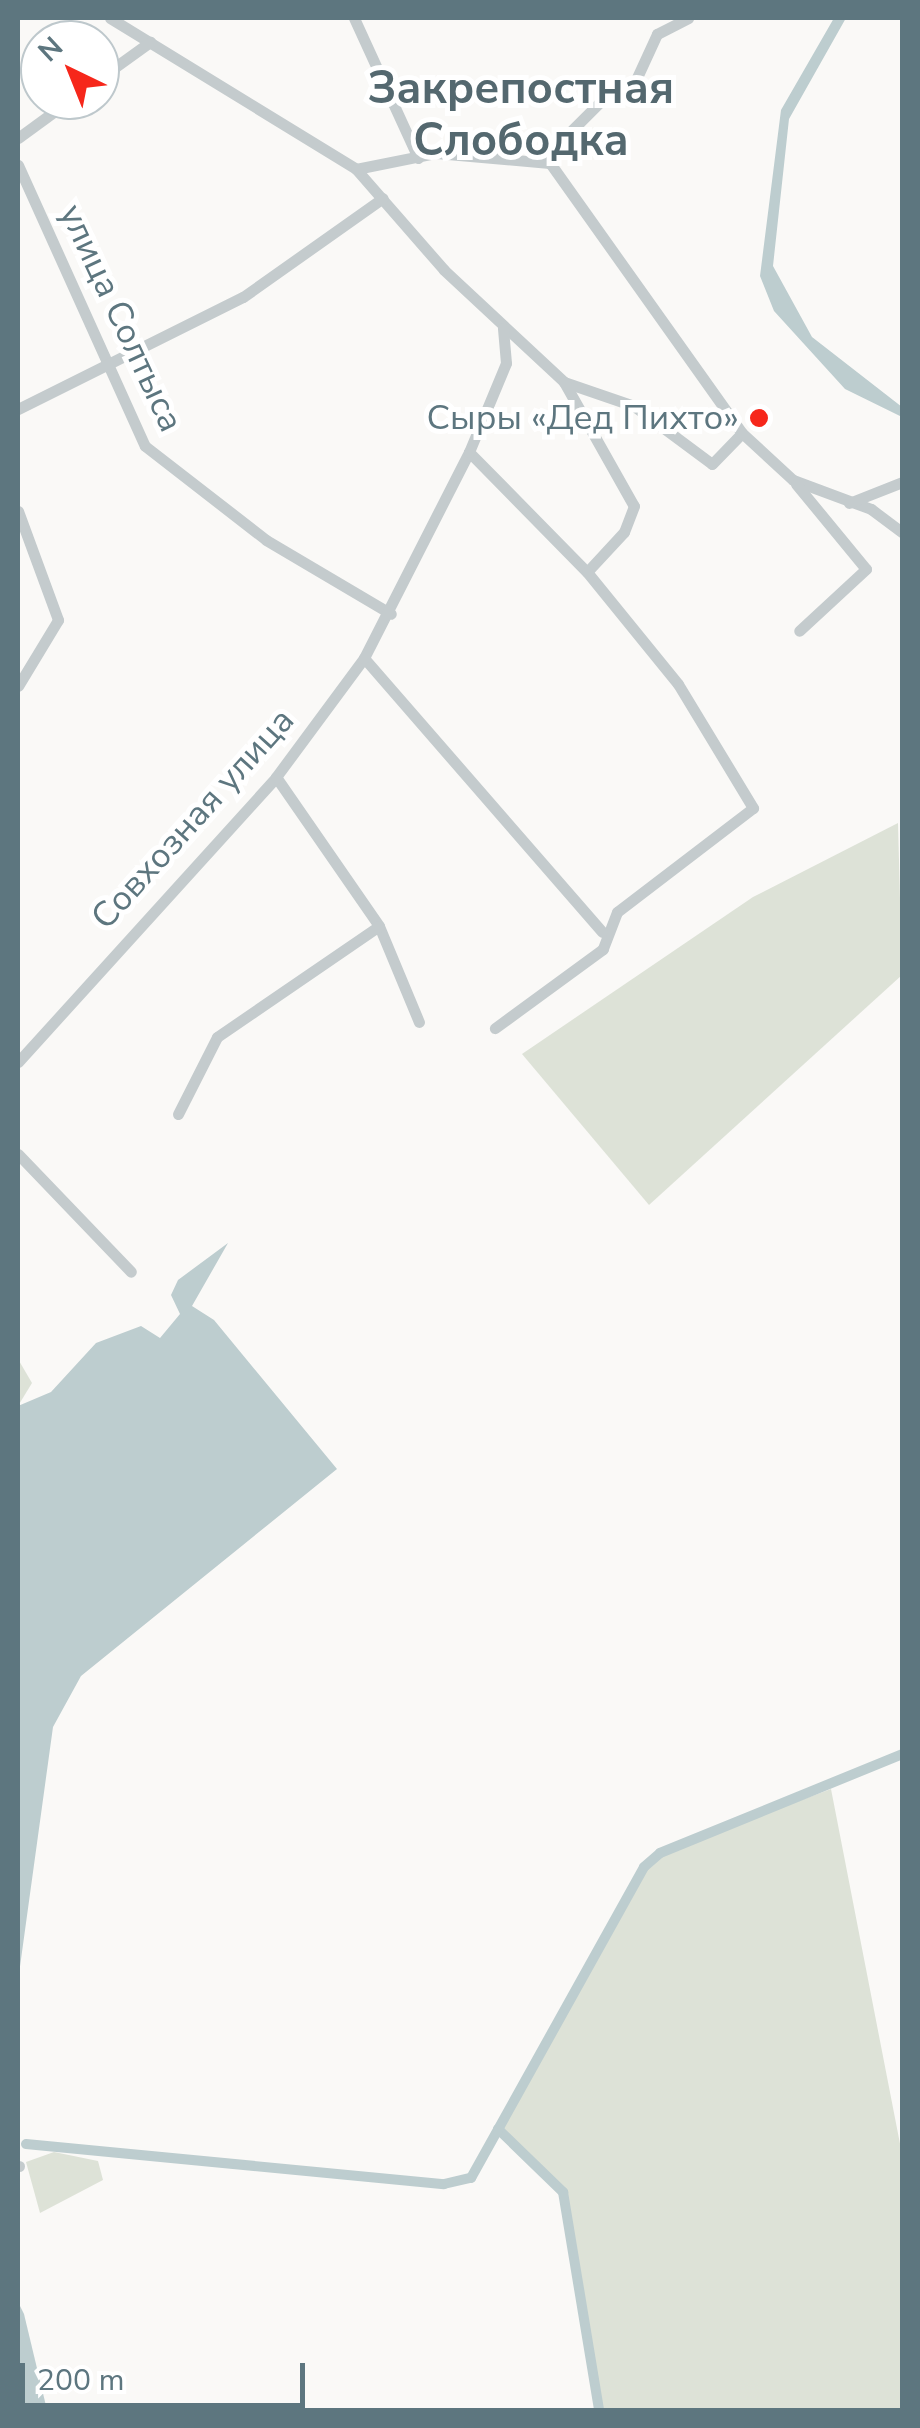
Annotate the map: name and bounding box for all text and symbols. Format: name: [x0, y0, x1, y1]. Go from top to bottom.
north arrow: [20, 20, 120, 120]
text: N: [30, 28, 72, 71]
district label: Закрепостная Слободка: [368, 62, 674, 168]
street label: улица Солтыса: [50, 198, 192, 438]
place label: Сыры «Дед Пихто»: [427, 397, 739, 439]
marker: Сыры «Дед Пихто»: [748, 407, 770, 429]
street label: Совхозная улица: [83, 700, 303, 938]
scale bar: [25, 2343, 310, 2405]
text: 200 m: [37, 2360, 124, 2401]

